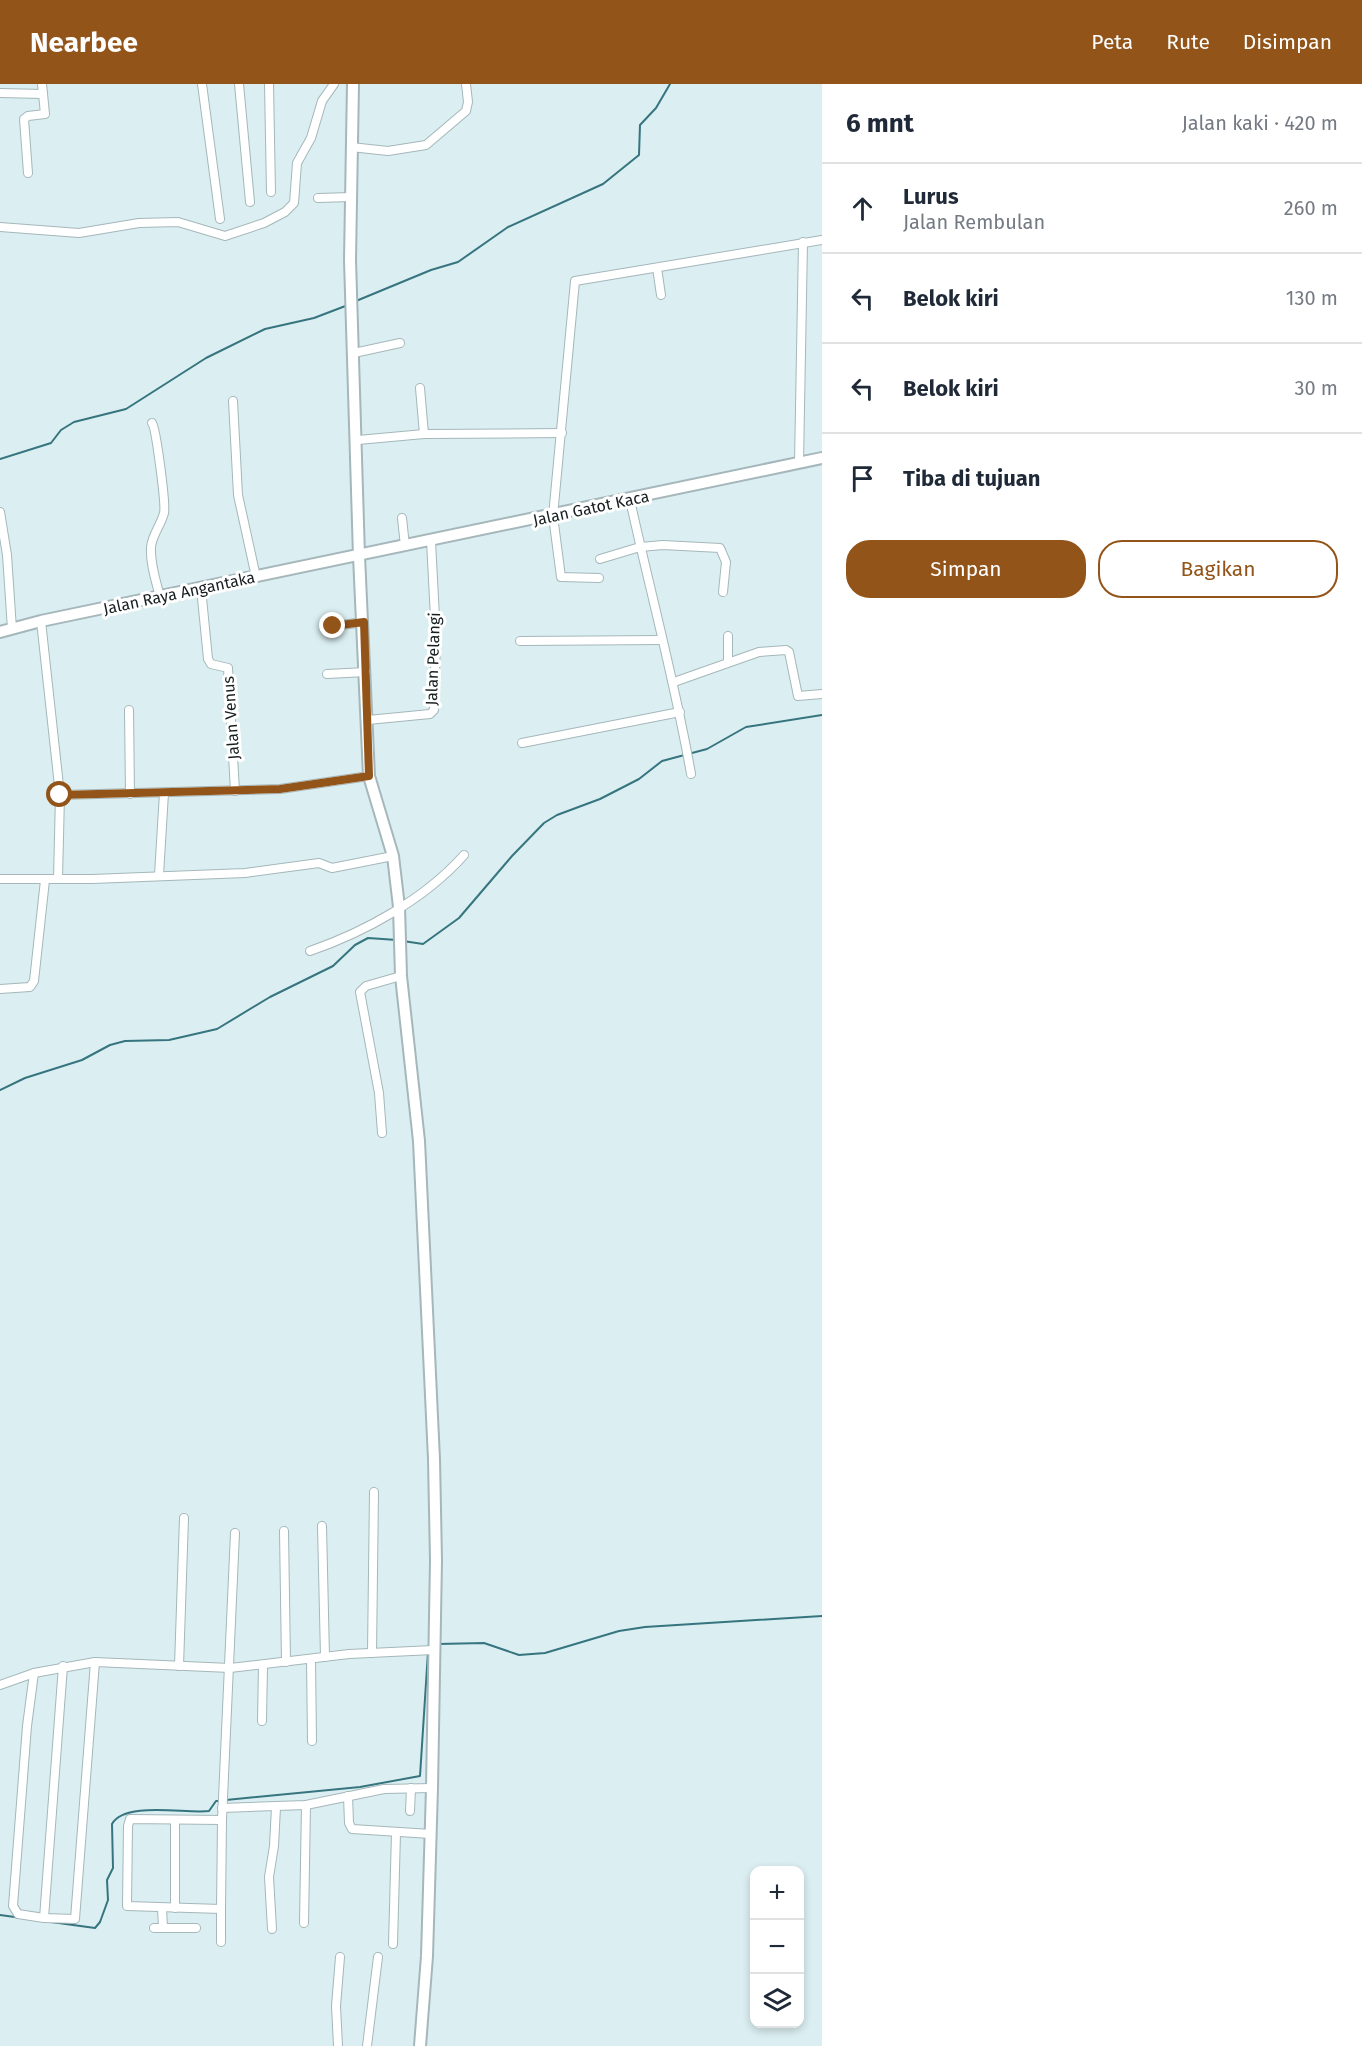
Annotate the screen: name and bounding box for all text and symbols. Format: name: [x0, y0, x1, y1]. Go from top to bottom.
text: Nearbee: [30, 26, 138, 59]
text: Peta: [1091, 29, 1133, 55]
text: Rute: [1166, 29, 1210, 55]
text: Disimpan: [1243, 29, 1332, 55]
text: 6 mnt: [846, 108, 914, 139]
text: Jalan kaki · 420 m: [1182, 111, 1338, 135]
text: Lurus: [903, 183, 959, 210]
icon: ahead: [846, 192, 879, 225]
text: 260 m: [1284, 196, 1338, 220]
text: Jalan Rembulan: [903, 210, 1045, 234]
icon: left: [846, 282, 879, 315]
text: Belok kiri: [903, 285, 999, 312]
text: 130 m: [1286, 286, 1338, 310]
icon: left: [846, 372, 879, 405]
text: Belok kiri: [903, 375, 999, 402]
text: 30 m: [1294, 376, 1338, 400]
icon: arrive: [846, 462, 879, 495]
text: Tiba di tujuan: [903, 465, 1040, 492]
street label: Jalan Gatot Kaca: [531, 486, 651, 530]
button: Simpan: [846, 540, 1086, 598]
button: Bagikan: [1098, 540, 1338, 598]
street label: Jalan Raya Angantaka: [101, 568, 257, 618]
route end: [319, 612, 345, 638]
street label: Jalan Pelangi: [422, 612, 444, 706]
street label: Jalan Venus: [219, 676, 243, 760]
route start: [46, 781, 72, 807]
map controls: [750, 1866, 804, 2028]
button: +: [750, 1866, 804, 1920]
button: −: [750, 1920, 804, 1974]
button: layers: [750, 1974, 804, 2028]

